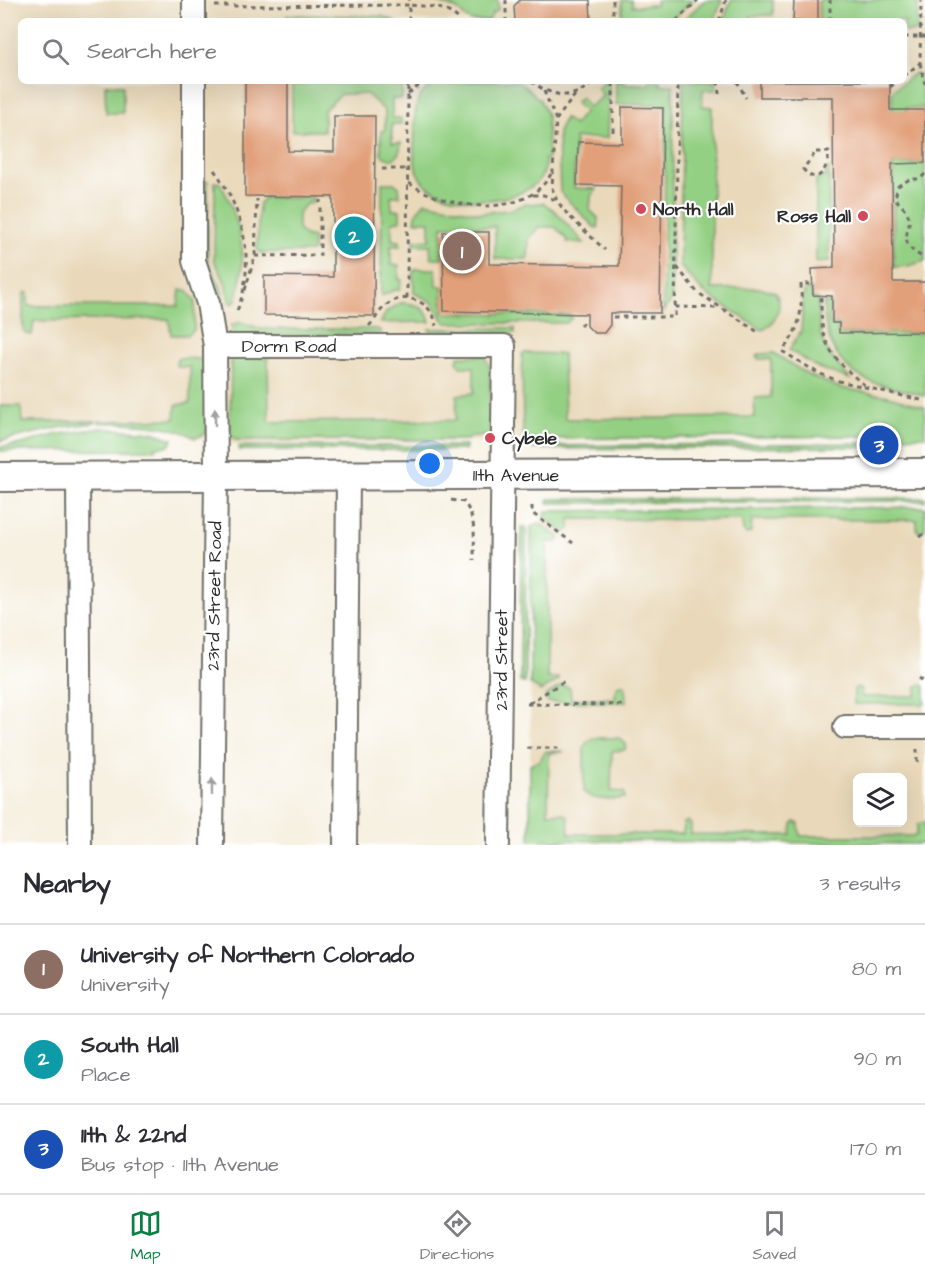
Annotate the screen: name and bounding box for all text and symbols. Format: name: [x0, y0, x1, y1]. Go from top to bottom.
search box: [18, 18, 907, 84]
icon: search: [39, 35, 72, 68]
text: Search here: [87, 36, 217, 67]
place label: North Hall: [653, 197, 734, 222]
marker: North Hall: [634, 202, 648, 216]
place label: Ross Hall: [777, 204, 851, 229]
marker: Ross Hall: [856, 209, 870, 223]
pin: 2: [334, 214, 374, 258]
pin: 1: [442, 228, 482, 274]
street label: Dorm Road: [242, 334, 336, 359]
one-way arrow: [210, 408, 220, 427]
pin: 3: [860, 422, 898, 468]
place label: Cybele: [502, 426, 557, 452]
marker: Cybele: [483, 431, 497, 445]
your location: [415, 449, 444, 478]
street label: 11th Avenue: [473, 463, 560, 488]
street label: 23rd Street Road: [201, 521, 228, 671]
street label: 23rd Street: [489, 609, 514, 711]
map controls: [853, 773, 907, 827]
button: layers: [853, 773, 907, 827]
one-way arrow: [207, 777, 217, 796]
text: Nearby: [24, 866, 111, 902]
text: 3 results: [819, 870, 901, 898]
text: University of Northern Colorado: [81, 940, 414, 971]
text: 1: [42, 955, 45, 983]
text: 80 m: [852, 955, 901, 983]
text: University: [81, 971, 170, 999]
text: South Hall: [81, 1030, 179, 1061]
text: 2: [38, 1045, 49, 1073]
text: 90 m: [853, 1045, 901, 1073]
text: Place: [81, 1061, 131, 1089]
text: 11th & 22nd: [81, 1120, 186, 1151]
text: 3: [38, 1135, 49, 1163]
text: 170 m: [850, 1135, 901, 1163]
text: Bus stop · 11th Avenue: [81, 1151, 279, 1179]
tab: Map: [129, 1207, 162, 1265]
tab: Directions: [420, 1207, 494, 1265]
tab: Saved: [752, 1207, 796, 1265]

